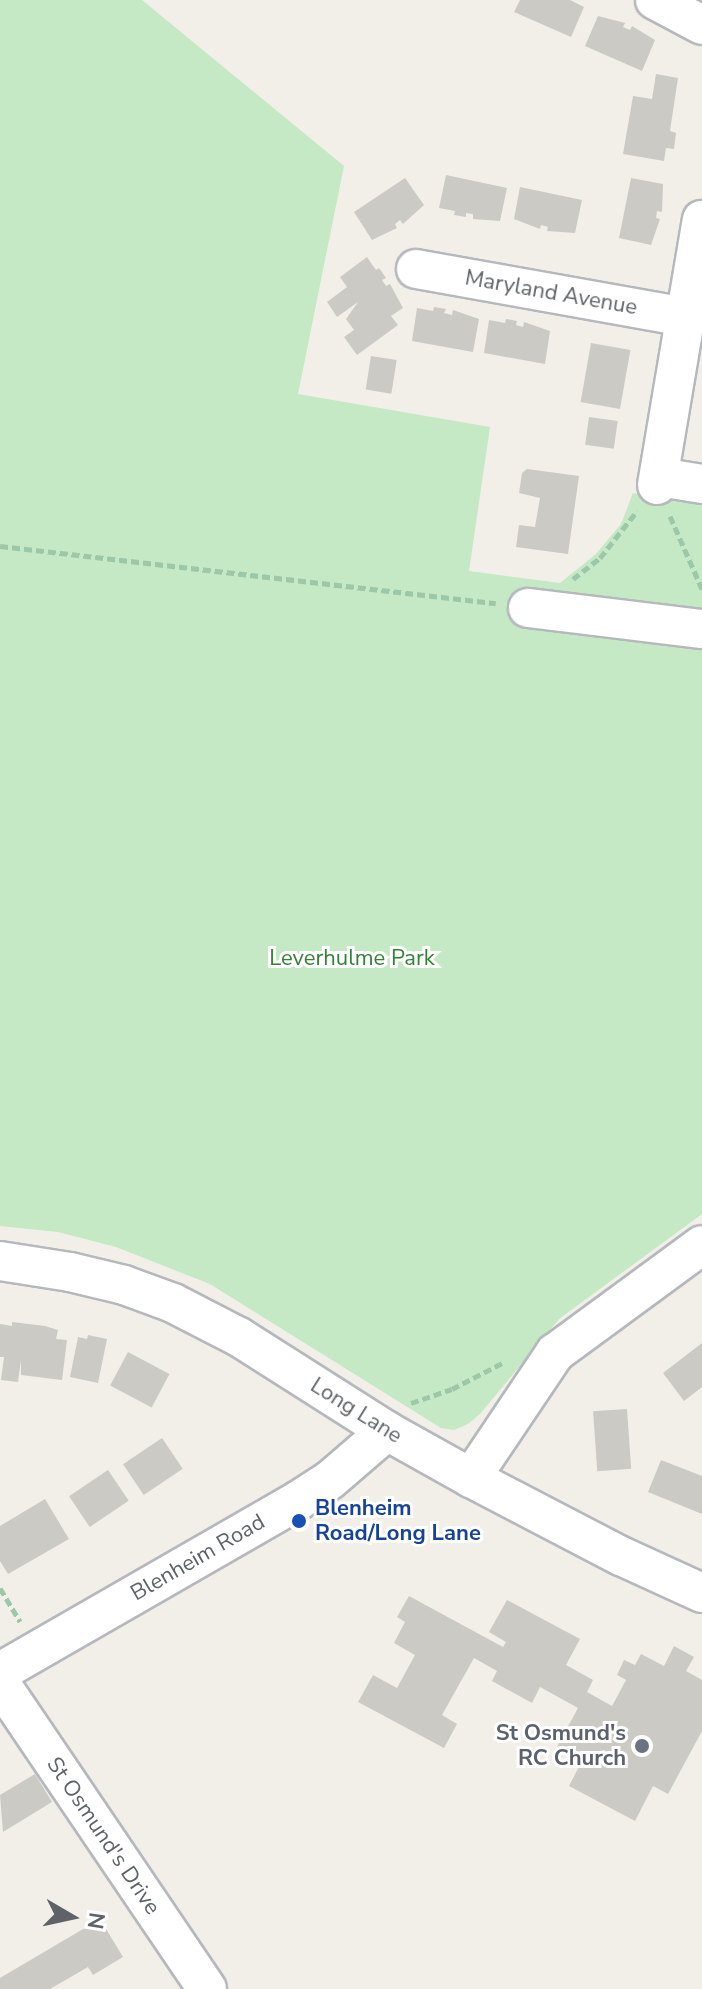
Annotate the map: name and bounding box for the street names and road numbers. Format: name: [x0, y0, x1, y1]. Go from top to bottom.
street label: Maryland Avenue: [463, 265, 639, 321]
street label: Long Lane: [305, 1373, 407, 1449]
street label: Blenheim Road: [126, 1509, 270, 1607]
street label: St Osmund's Drive: [41, 1752, 165, 1920]

